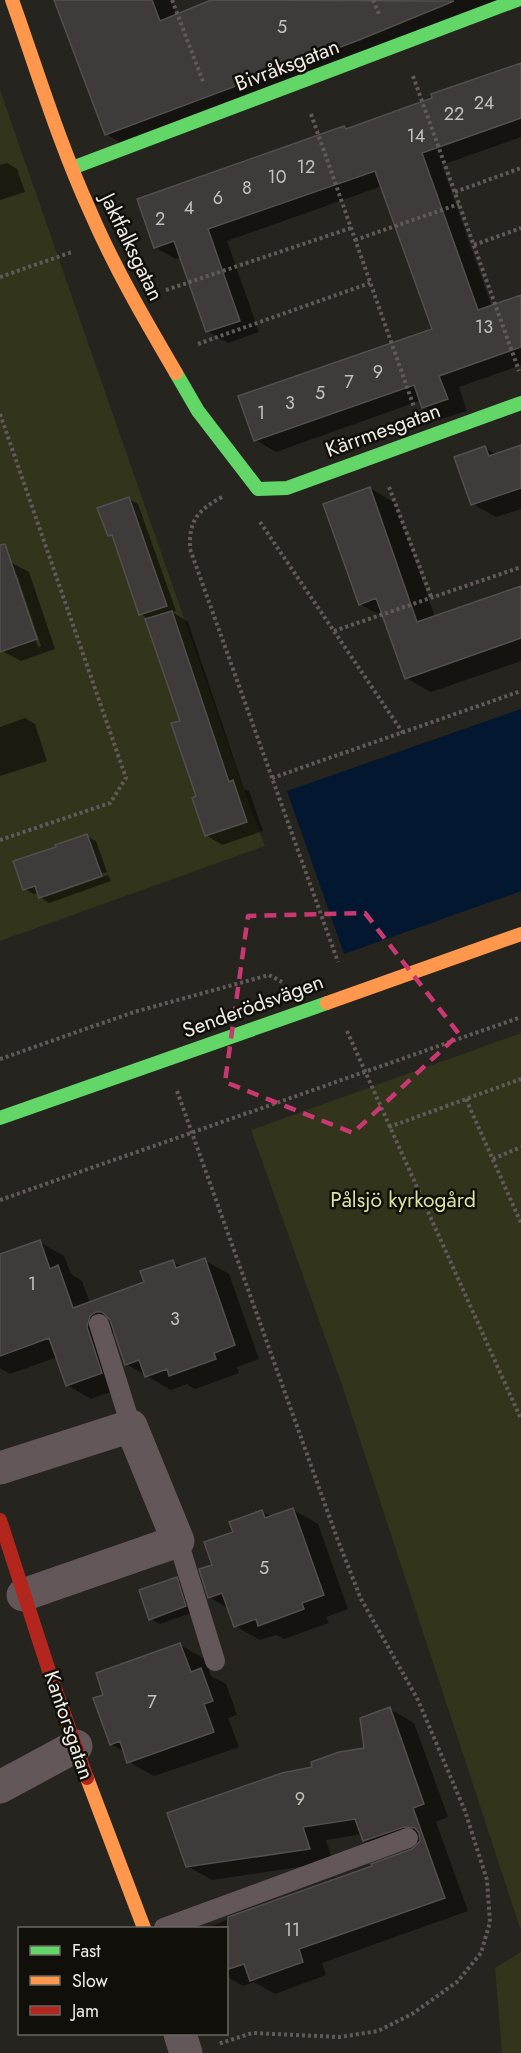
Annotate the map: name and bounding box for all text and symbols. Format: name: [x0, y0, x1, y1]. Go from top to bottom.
house number: 5: [277, 14, 287, 40]
street label: Bivråksgatan: [230, 31, 344, 99]
house number: 24: [474, 90, 494, 116]
house number: 22: [444, 101, 464, 127]
house number: 14: [407, 123, 425, 149]
house number: 12: [297, 154, 315, 180]
house number: 10: [268, 164, 287, 190]
house number: 8: [242, 175, 252, 201]
street label: Jaktfalksgatan: [92, 185, 171, 306]
house number: 6: [213, 185, 223, 211]
house number: 4: [184, 195, 194, 221]
house number: 2: [155, 206, 165, 232]
house number: 13: [475, 314, 493, 340]
house number: 9: [373, 359, 383, 385]
house number: 7: [344, 369, 354, 395]
house number: 5: [315, 380, 325, 406]
house number: 3: [285, 390, 295, 416]
street label: Kärrmesgatan: [321, 395, 445, 465]
house number: 1: [257, 400, 265, 426]
street label: Senderödsvägen: [178, 967, 328, 1045]
park label: Pålsjö kyrkogård: [330, 1185, 476, 1215]
house number: 1: [28, 1271, 36, 1297]
house number: 3: [170, 1306, 180, 1332]
house number: 5: [259, 1555, 269, 1581]
street label: Kantorsgatan: [36, 1667, 102, 1783]
house number: 7: [147, 1689, 157, 1715]
house number: 9: [295, 1786, 305, 1812]
house number: 11: [284, 1917, 300, 1943]
legend: [18, 1927, 228, 2035]
text: Fast: [72, 1938, 101, 1964]
text: Slow: [72, 1968, 109, 1994]
text: Jam: [70, 1998, 99, 2024]

